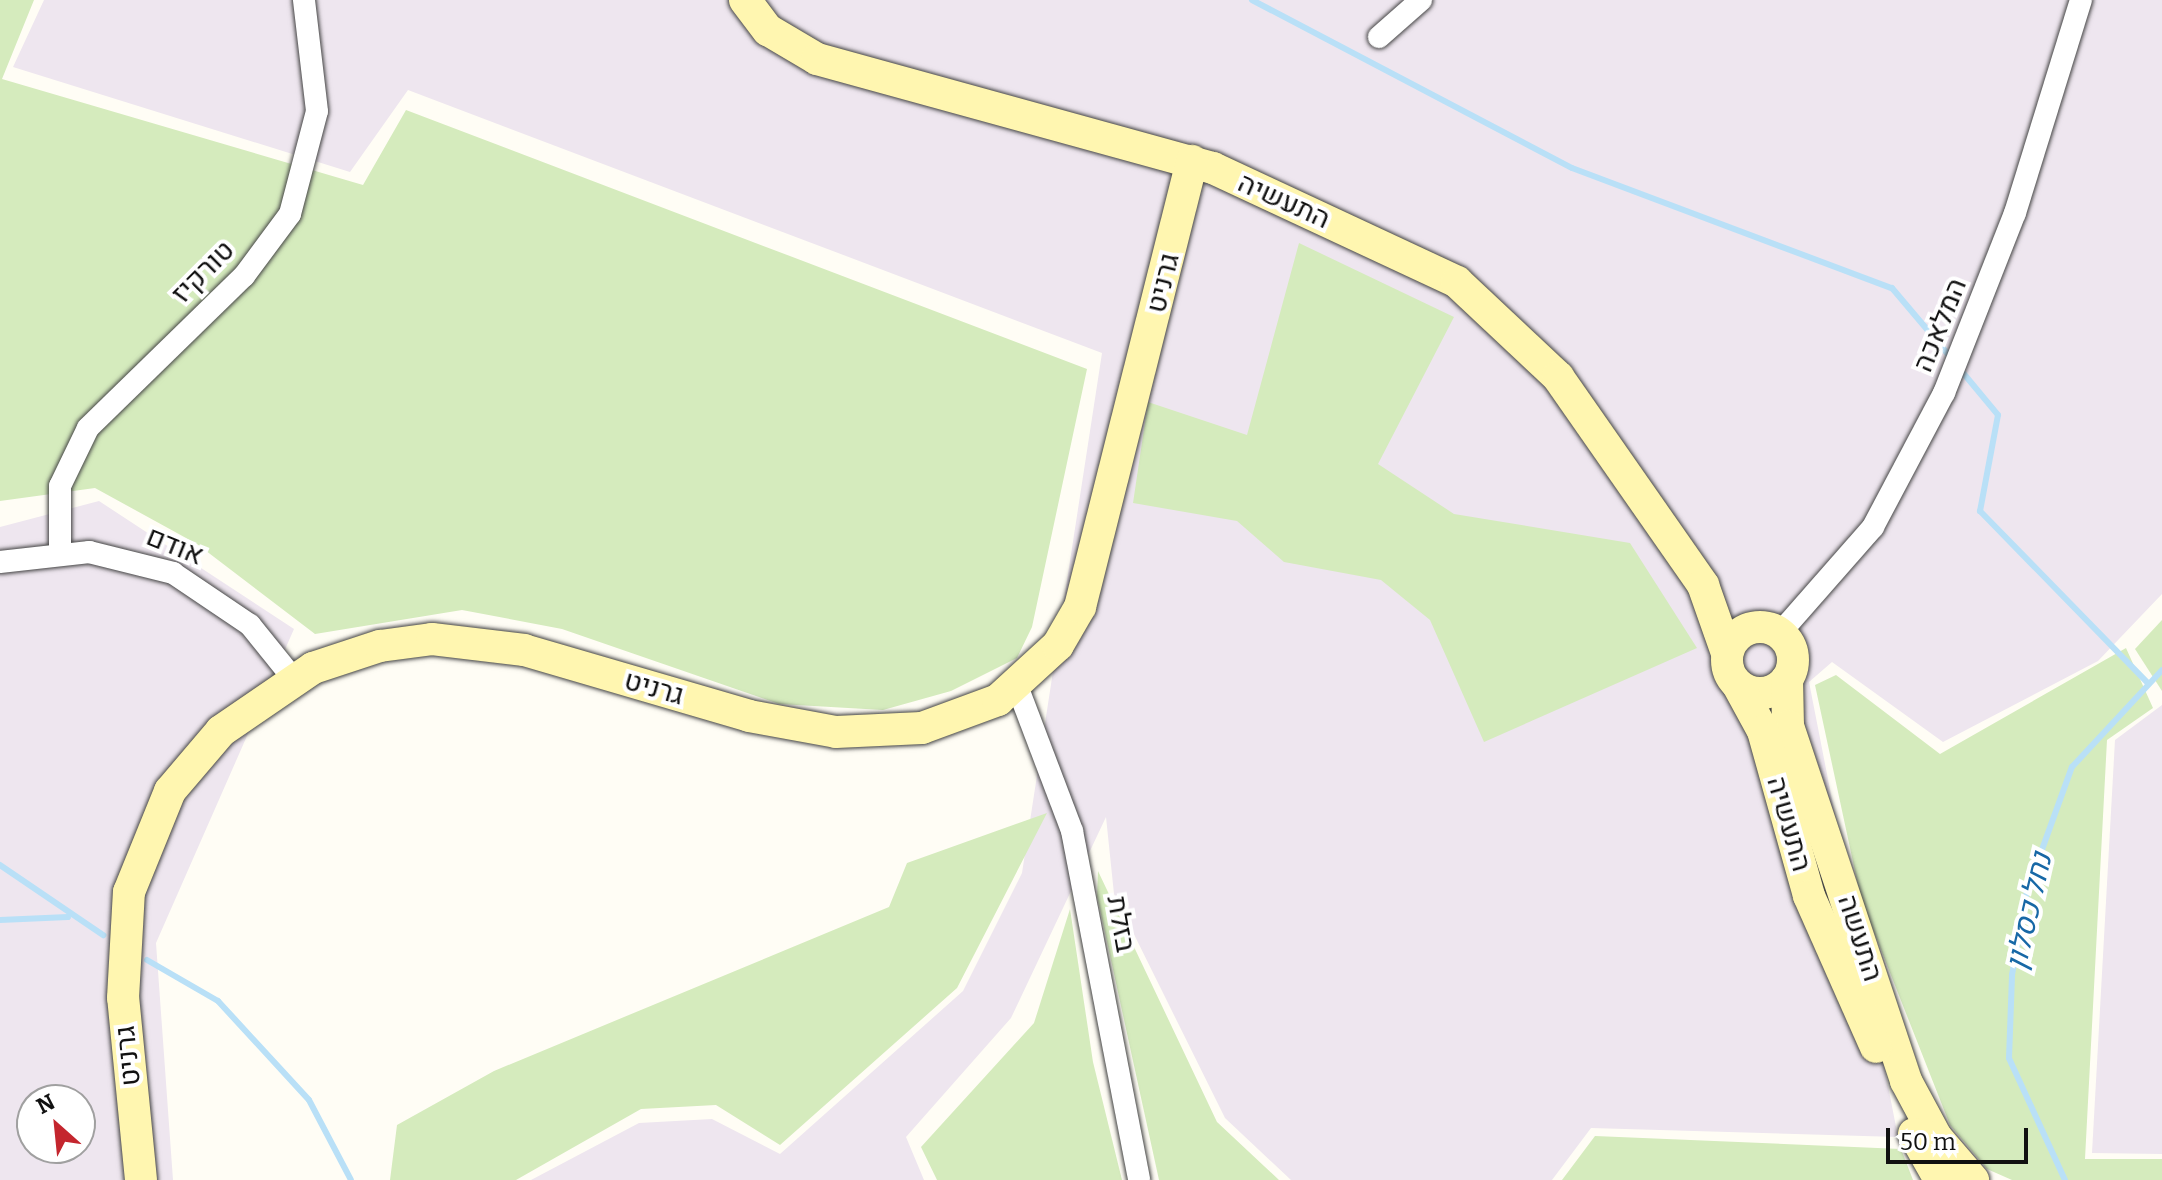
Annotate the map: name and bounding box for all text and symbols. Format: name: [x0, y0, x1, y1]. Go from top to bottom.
street label: התעשיה: [1233, 166, 1335, 236]
street label: טורקיז: [165, 234, 241, 310]
street label: גרניט: [1139, 250, 1187, 316]
street label: המלאכה: [1906, 273, 1974, 377]
street label: אודם: [142, 519, 208, 573]
street label: גרניט: [620, 664, 688, 712]
street label: התעשיה: [1759, 773, 1819, 875]
water label: נחל כסלון: [1998, 849, 2060, 973]
street label: התעשה: [1830, 891, 1890, 985]
street label: בזלת: [1100, 893, 1142, 955]
street label: גרניט: [108, 1024, 148, 1088]
north arrow: [16, 1084, 96, 1164]
text: N: [32, 1088, 59, 1120]
scale bar: [1890, 1112, 2032, 1162]
text: 50 m: [1900, 1128, 1956, 1156]

